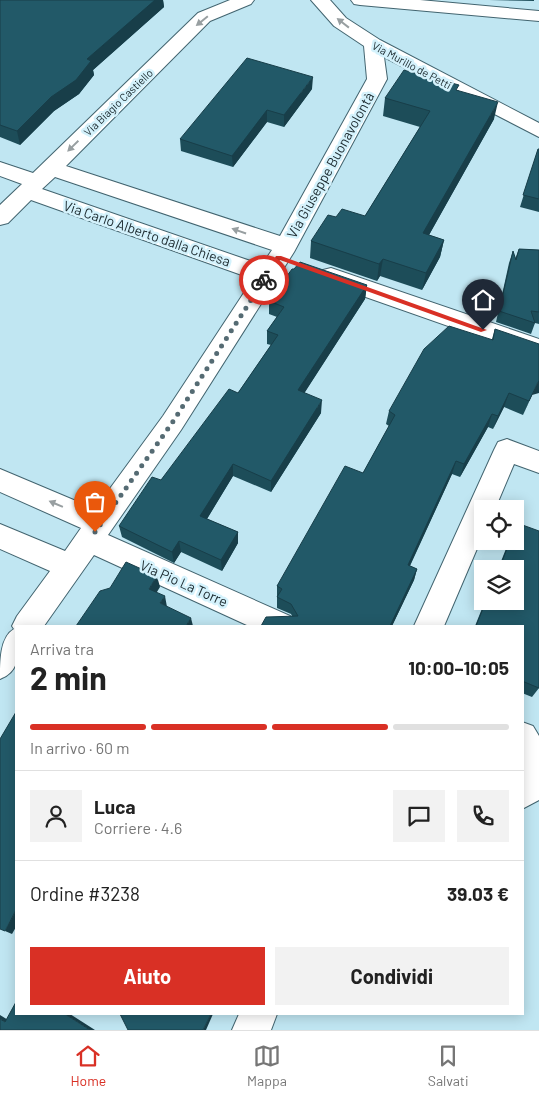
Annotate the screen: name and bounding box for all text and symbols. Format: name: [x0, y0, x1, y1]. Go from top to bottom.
one-way arrow: [195, 15, 208, 26]
one-way arrow: [337, 18, 350, 29]
street label: Via Murillo de Petti: [370, 39, 454, 91]
street label: Via Biagio Castiello: [81, 66, 155, 138]
street label: Via Giuseppe Buonavolontà: [283, 89, 377, 241]
one-way arrow: [67, 140, 79, 152]
street label: Via Carlo Alberto dalla Chiesa: [61, 196, 233, 270]
one-way arrow: [232, 226, 247, 234]
courier: [239, 255, 289, 305]
icon: bike: [250, 266, 278, 294]
pin: [462, 279, 504, 330]
icon: home: [469, 286, 497, 314]
pin: [74, 481, 116, 532]
icon: bag: [81, 488, 109, 516]
one-way arrow: [49, 500, 63, 508]
map controls: [474, 500, 524, 610]
button: locate: [474, 500, 524, 550]
street label: Via Pio La Torre: [138, 556, 230, 610]
button: layers: [474, 560, 524, 610]
text: Arriva tra: [30, 639, 94, 658]
text: 10:00–10:05: [408, 656, 509, 679]
text: 2 min: [30, 658, 107, 696]
text: In arrivo · 60 m: [30, 738, 129, 757]
button: person: [30, 790, 82, 842]
button: chat: [393, 790, 445, 842]
button: phone: [457, 790, 509, 842]
text: Luca: [94, 795, 135, 818]
text: Corriere · 4.6: [94, 818, 182, 837]
text: Ordine #3238: [30, 882, 140, 905]
text: 39.03 €: [447, 882, 509, 905]
button: Aiuto: [30, 947, 265, 1005]
button: Condividi: [275, 947, 509, 1005]
tab: Home: [70, 1042, 106, 1089]
tab: Mappa: [247, 1042, 287, 1089]
tab: Salvati: [428, 1042, 469, 1089]

